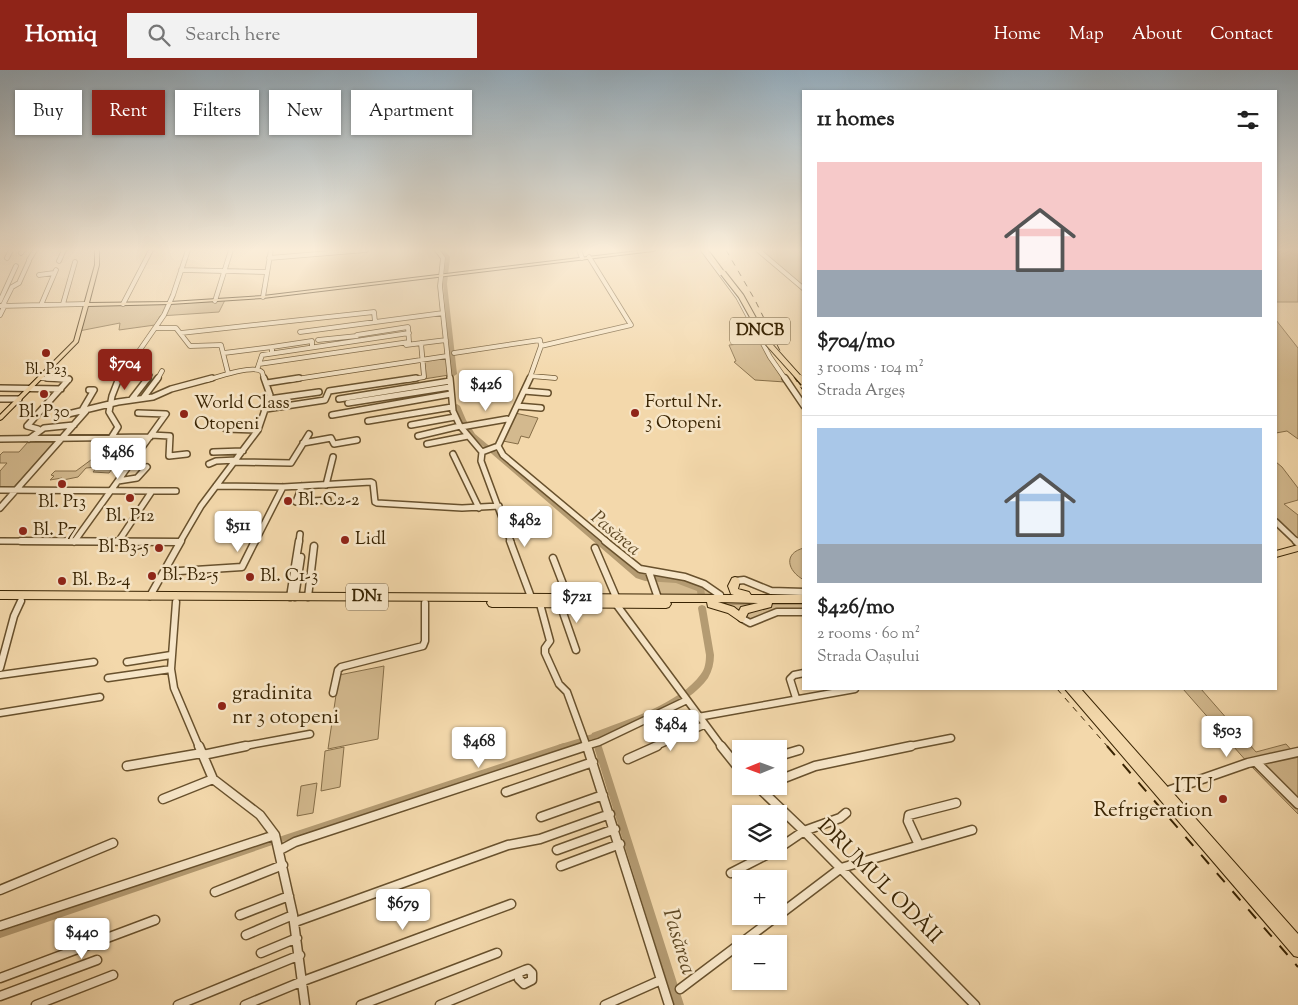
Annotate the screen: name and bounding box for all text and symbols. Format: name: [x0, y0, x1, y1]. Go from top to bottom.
search box: [127, 13, 477, 58]
text: Homiq: [25, 18, 97, 52]
icon: search: [145, 21, 173, 49]
text: Search here: [185, 22, 280, 49]
text: Home: [994, 22, 1041, 48]
text: Map: [1069, 22, 1104, 48]
text: About: [1132, 22, 1182, 48]
text: Contact: [1210, 22, 1273, 48]
chip: Buy: [15, 90, 82, 135]
chip: Rent: [92, 90, 165, 135]
chip: Filters: [175, 90, 259, 135]
chip: New: [269, 90, 341, 135]
chip: Apartment: [351, 90, 472, 135]
text: 11 homes: [817, 105, 895, 135]
icon: filters: [1234, 106, 1262, 134]
icon: home: [995, 195, 1085, 285]
road number: DNCB: [730, 318, 790, 344]
text: $704/mo: [817, 327, 895, 357]
marker: Bl. P23: [40, 347, 52, 359]
pin: $704: [95, 348, 155, 391]
text: $704: [109, 353, 141, 376]
text: 3 rooms · 104 m²: [817, 357, 924, 380]
place label: Bl. P23: [25, 360, 67, 381]
pin: $426: [456, 370, 516, 412]
text: $426: [470, 374, 502, 397]
text: Strada Argeș: [817, 380, 905, 403]
marker: Bl. P30: [38, 388, 50, 400]
place label: Fortul Nr. 3 Otopeni: [645, 390, 722, 437]
place label: World Class Otopeni: [194, 391, 290, 438]
place label: Bl. P30: [18, 400, 70, 426]
marker: Fortul Nr. 3 Otopeni: [629, 407, 641, 419]
marker: World Class Otopeni: [178, 408, 190, 420]
pin: $486: [88, 438, 148, 480]
text: $486: [102, 442, 134, 465]
icon: home: [995, 460, 1085, 550]
marker: Bl. P13: [56, 478, 68, 490]
place label: Bl. C2-2: [298, 488, 360, 514]
place label: Bl. P13: [38, 490, 86, 516]
marker: Bl. P12: [124, 492, 136, 504]
marker: Bl. C2-2: [282, 495, 294, 507]
place label: Bl. P12: [105, 504, 155, 530]
water label: Pasărea: [584, 505, 646, 563]
pin: $482: [495, 506, 555, 548]
pin: $511: [208, 510, 268, 553]
text: $482: [509, 510, 541, 533]
text: $511: [226, 515, 250, 538]
place label: Bl. P7: [33, 518, 77, 544]
marker: Bl. P7: [17, 525, 29, 537]
place label: Lidl: [355, 527, 386, 553]
marker: Lidl: [339, 534, 351, 546]
place label: Bl B3-5: [98, 535, 149, 561]
marker: Bl B3-5: [153, 542, 165, 554]
place label: Bl. B2-5: [162, 563, 219, 589]
place label: Bl. C1-3: [260, 564, 318, 590]
place label: Bl. B2-4: [72, 568, 131, 594]
marker: Bl. B2-5: [146, 570, 158, 582]
marker: Bl. C1-3: [244, 571, 256, 583]
marker: Bl. B2-4: [56, 575, 68, 587]
pin: $721: [547, 582, 607, 624]
road number: DN1: [346, 584, 388, 610]
text: $721: [562, 586, 592, 609]
text: $426/mo: [817, 593, 895, 623]
text: 2 rooms · 60 m²: [817, 623, 920, 646]
text: Strada Oașului: [817, 646, 920, 669]
place label: gradinita nr 3 otopeni: [232, 679, 339, 733]
marker: gradinita nr 3 otopeni: [216, 700, 228, 712]
pin: $484: [641, 710, 701, 752]
text: $484: [655, 714, 687, 737]
pin: $503: [1197, 716, 1257, 758]
text: $503: [1213, 720, 1241, 743]
pin: $468: [449, 726, 509, 769]
text: $468: [463, 731, 495, 754]
north arrow: [732, 740, 788, 795]
map controls: [732, 740, 787, 990]
place label: ITU Refrigeration: [1094, 772, 1213, 826]
marker: ITU Refrigeration: [1217, 793, 1229, 805]
button: layers: [732, 805, 787, 860]
street label: DRUMUL ODĂII: [810, 813, 948, 951]
button: +: [732, 870, 787, 925]
pin: $679: [373, 888, 433, 931]
text: $679: [387, 893, 419, 916]
water label: Pasărea: [653, 905, 703, 979]
pin: $440: [52, 918, 112, 960]
text: $440: [66, 922, 98, 945]
button: −: [732, 935, 787, 990]

